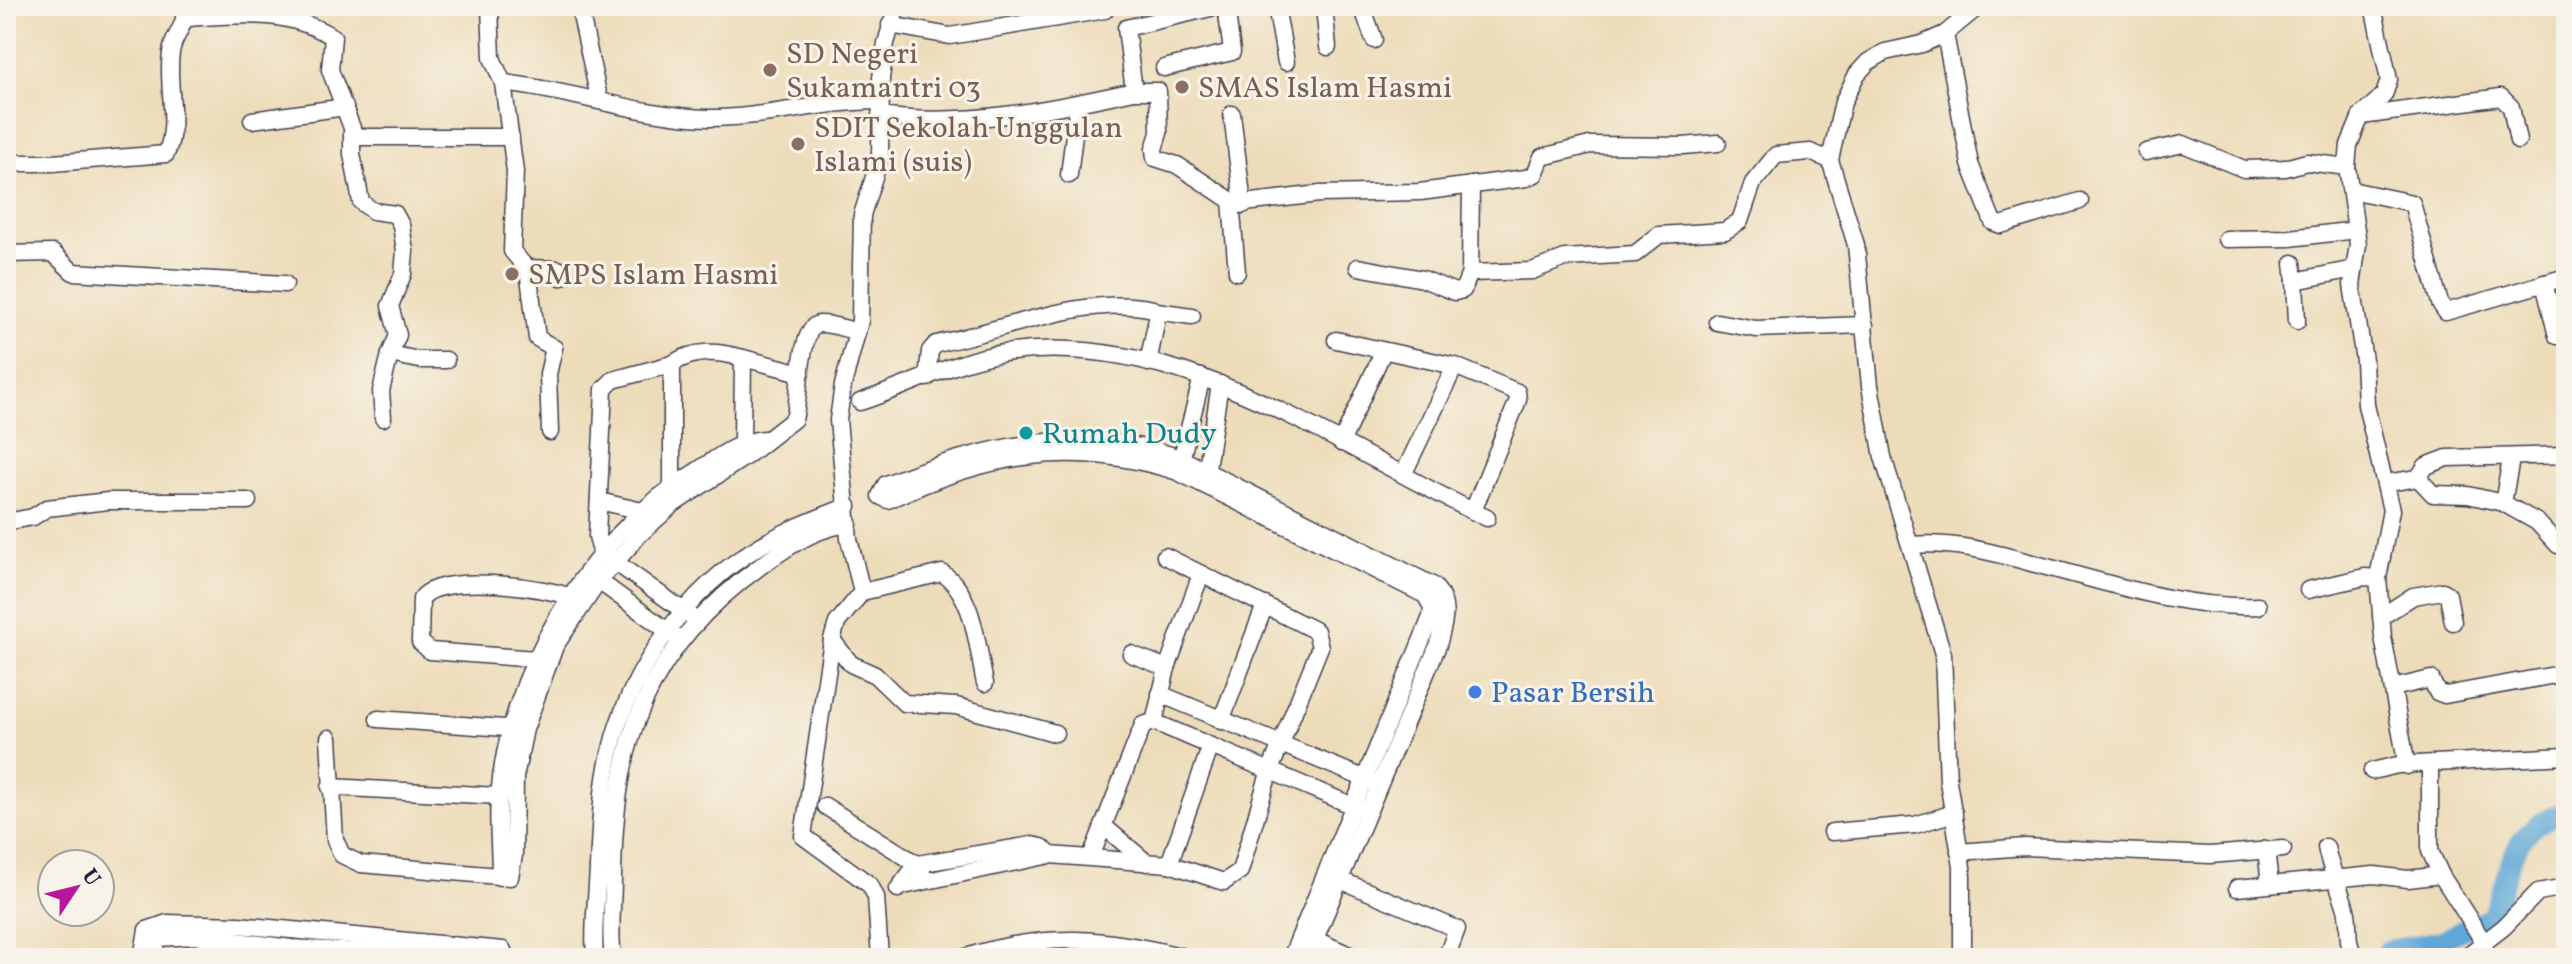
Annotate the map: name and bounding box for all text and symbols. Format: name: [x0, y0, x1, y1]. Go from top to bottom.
place label: SD Negeri Sukamantri 03: [786, 34, 981, 110]
marker: SD Negeri Sukamantri 03: [761, 61, 779, 79]
place label: SMAS Islam Hasmi: [1198, 68, 1452, 110]
marker: SMAS Islam Hasmi: [1173, 78, 1191, 96]
place label: SDIT Sekolah Unggulan Islami (suis): [814, 108, 1123, 184]
marker: SDIT Sekolah Unggulan Islami (suis): [789, 135, 807, 153]
place label: SMPS Islam Hasmi: [528, 255, 778, 297]
marker: SMPS Islam Hasmi: [503, 265, 521, 283]
place label: Rumah Dudy: [1042, 414, 1217, 456]
marker: Rumah Dudy: [1017, 424, 1035, 442]
place label: Pasar Bersih: [1491, 673, 1655, 715]
marker: Pasar Bersih: [1466, 683, 1484, 701]
north arrow: [36, 848, 116, 928]
text: U: [73, 863, 107, 893]

